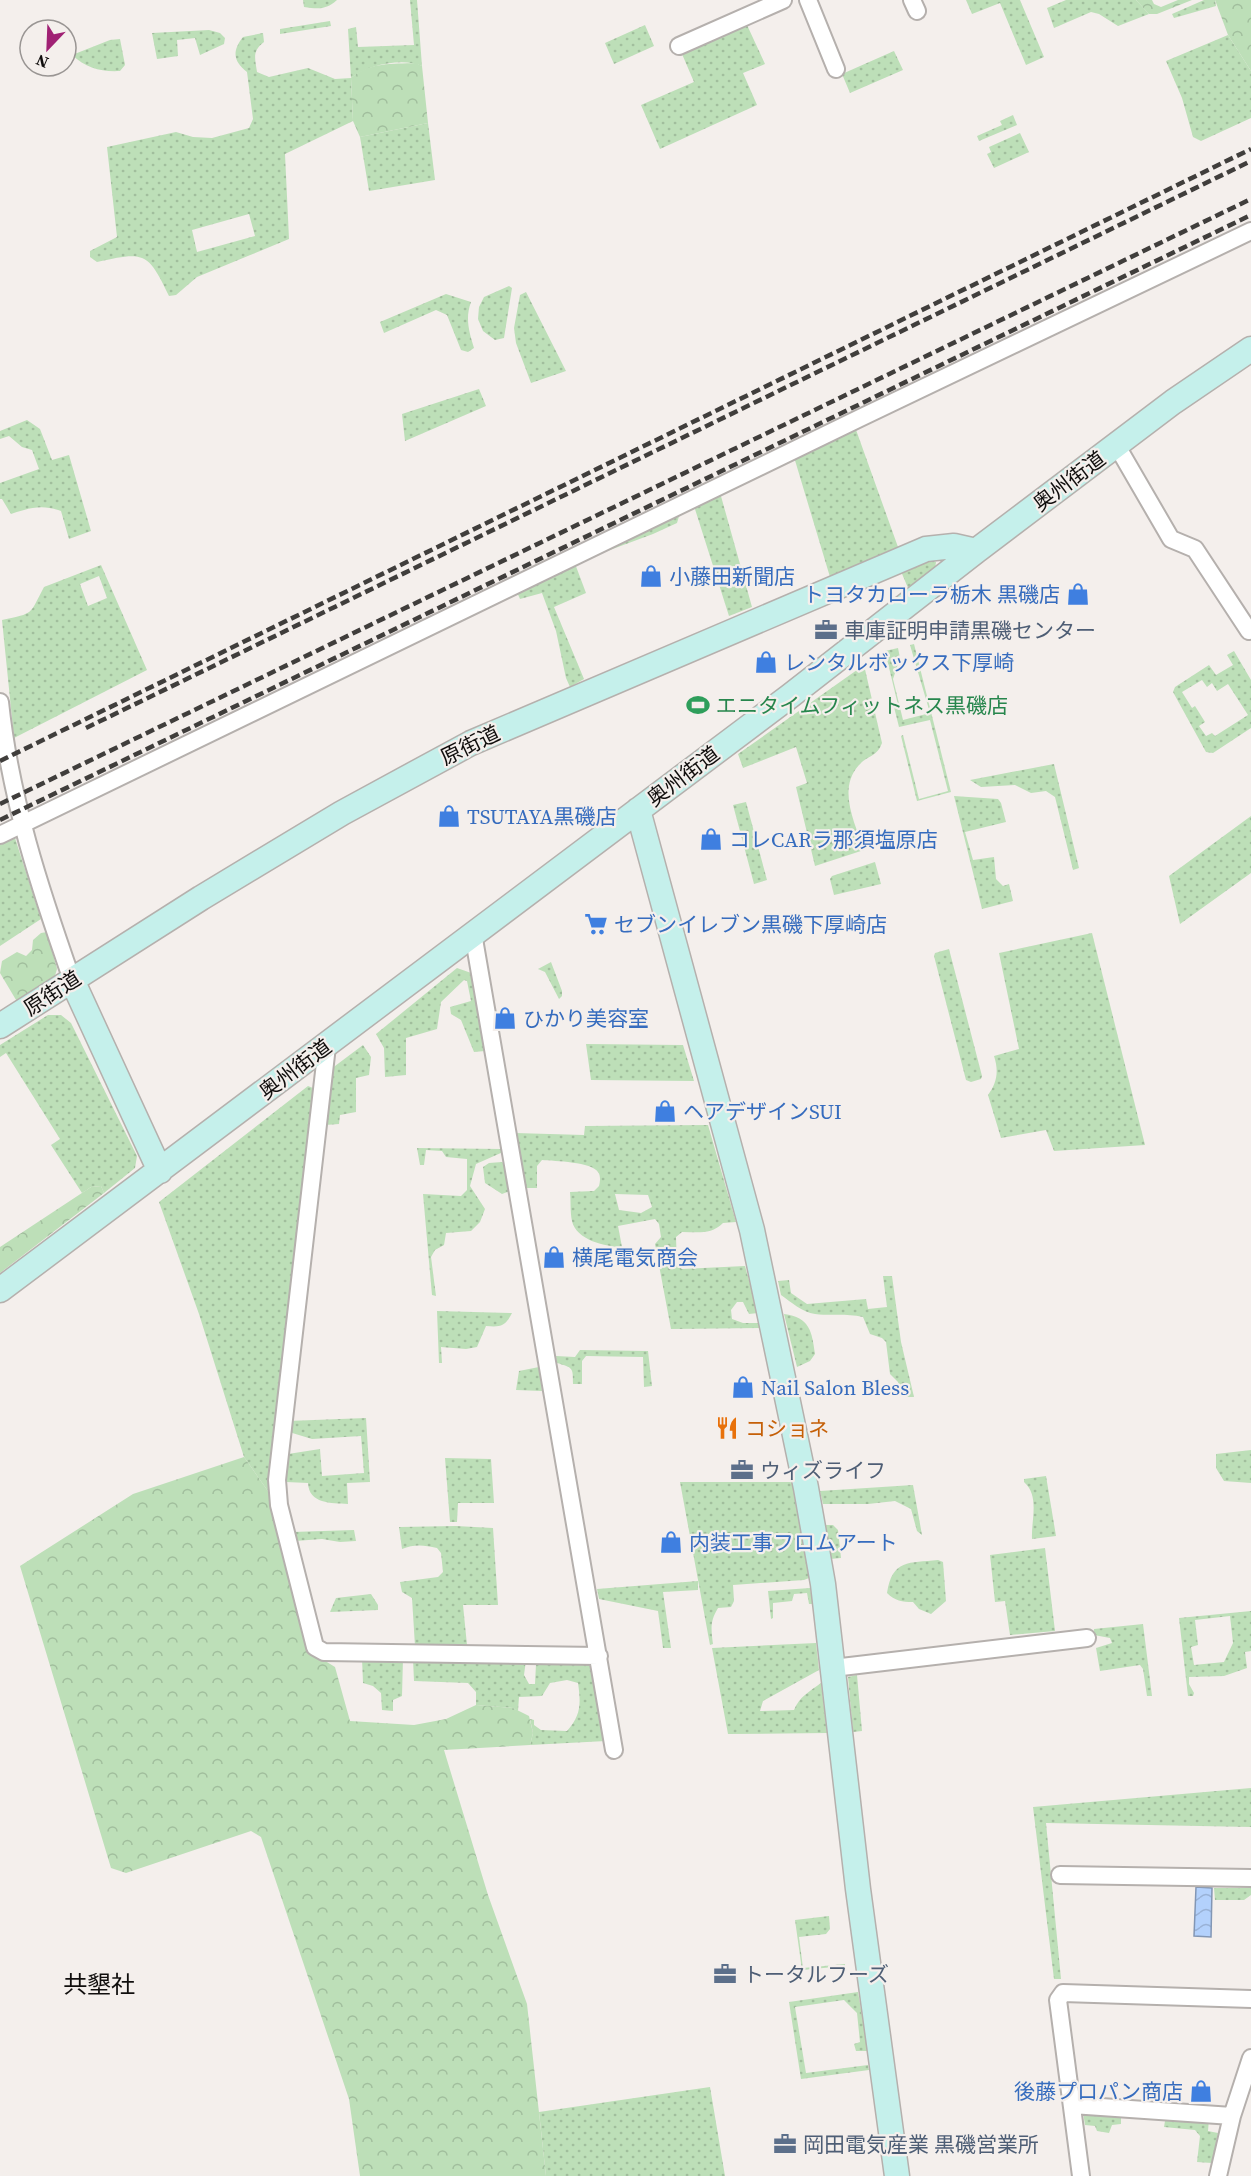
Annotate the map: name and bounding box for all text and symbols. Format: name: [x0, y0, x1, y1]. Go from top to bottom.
north arrow: [18, 18, 78, 78]
text: N: [32, 49, 52, 74]
street label: 奥州街道: [1027, 444, 1111, 518]
place label: 小藤田新聞店: [669, 562, 795, 591]
shop icon: 小藤田新聞店: [638, 563, 664, 589]
place label: トヨタカローラ栃木 黒磯店: [803, 580, 1060, 609]
shop icon: トヨタカローラ栃木 黒磯店: [1065, 581, 1091, 607]
place label: 車庫証明申請黒磯センター: [844, 616, 1096, 645]
office icon: 車庫証明申請黒磯センター: [813, 617, 839, 643]
place label: レンタルボックス下厚崎: [784, 648, 1014, 677]
shop icon: レンタルボックス下厚崎: [753, 649, 779, 675]
place label: エニタイムフィットネス黒磯店: [716, 691, 1008, 720]
sports icon: エニタイムフィットネス黒磯店: [685, 692, 711, 718]
street label: 原街道: [435, 718, 505, 772]
street label: 奥州街道: [641, 739, 725, 813]
place label: TSUTAYA黒磯店: [467, 802, 616, 831]
shop icon: TSUTAYA黒磯店: [436, 803, 462, 829]
place label: コレCARラ那須塩原店: [729, 825, 938, 854]
shop icon: コレCARラ那須塩原店: [698, 826, 724, 852]
place label: セブンイレブン黒磯下厚崎店: [614, 910, 887, 939]
supermarket icon: セブンイレブン黒磯下厚崎店: [583, 911, 609, 937]
street label: 原街道: [18, 964, 86, 1022]
place label: ひかり美容室: [523, 1004, 649, 1033]
shop icon: ひかり美容室: [492, 1005, 518, 1031]
street label: 奥州街道: [253, 1032, 337, 1106]
place label: ヘアデザインSUI: [683, 1097, 842, 1126]
shop icon: ヘアデザインSUI: [652, 1098, 678, 1124]
place label: 横尾電気商会: [572, 1243, 698, 1272]
shop icon: 横尾電気商会: [541, 1244, 567, 1270]
place label: Nail Salon Bless: [761, 1373, 909, 1402]
shop icon: Nail Salon Bless: [730, 1374, 756, 1400]
place label: コショネ: [745, 1414, 829, 1443]
restaurant icon: コショネ: [714, 1415, 740, 1441]
place label: ウィズライフ: [760, 1456, 886, 1485]
office icon: ウィズライフ: [729, 1457, 755, 1483]
place label: 内装工事フロムアート: [689, 1528, 898, 1557]
shop icon: 内装工事フロムアート: [658, 1529, 684, 1555]
place label: トータルフーズ: [743, 1960, 889, 1989]
office icon: トータルフーズ: [712, 1961, 738, 1987]
district label: 共墾社: [63, 1968, 135, 2001]
place label: 後藤プロパン商店: [1014, 2077, 1183, 2106]
shop icon: 後藤プロパン商店: [1188, 2078, 1214, 2104]
place label: 岡田電気産業 黒磯営業所: [803, 2130, 1039, 2159]
office icon: 岡田電気産業 黒磯営業所: [772, 2131, 798, 2157]

